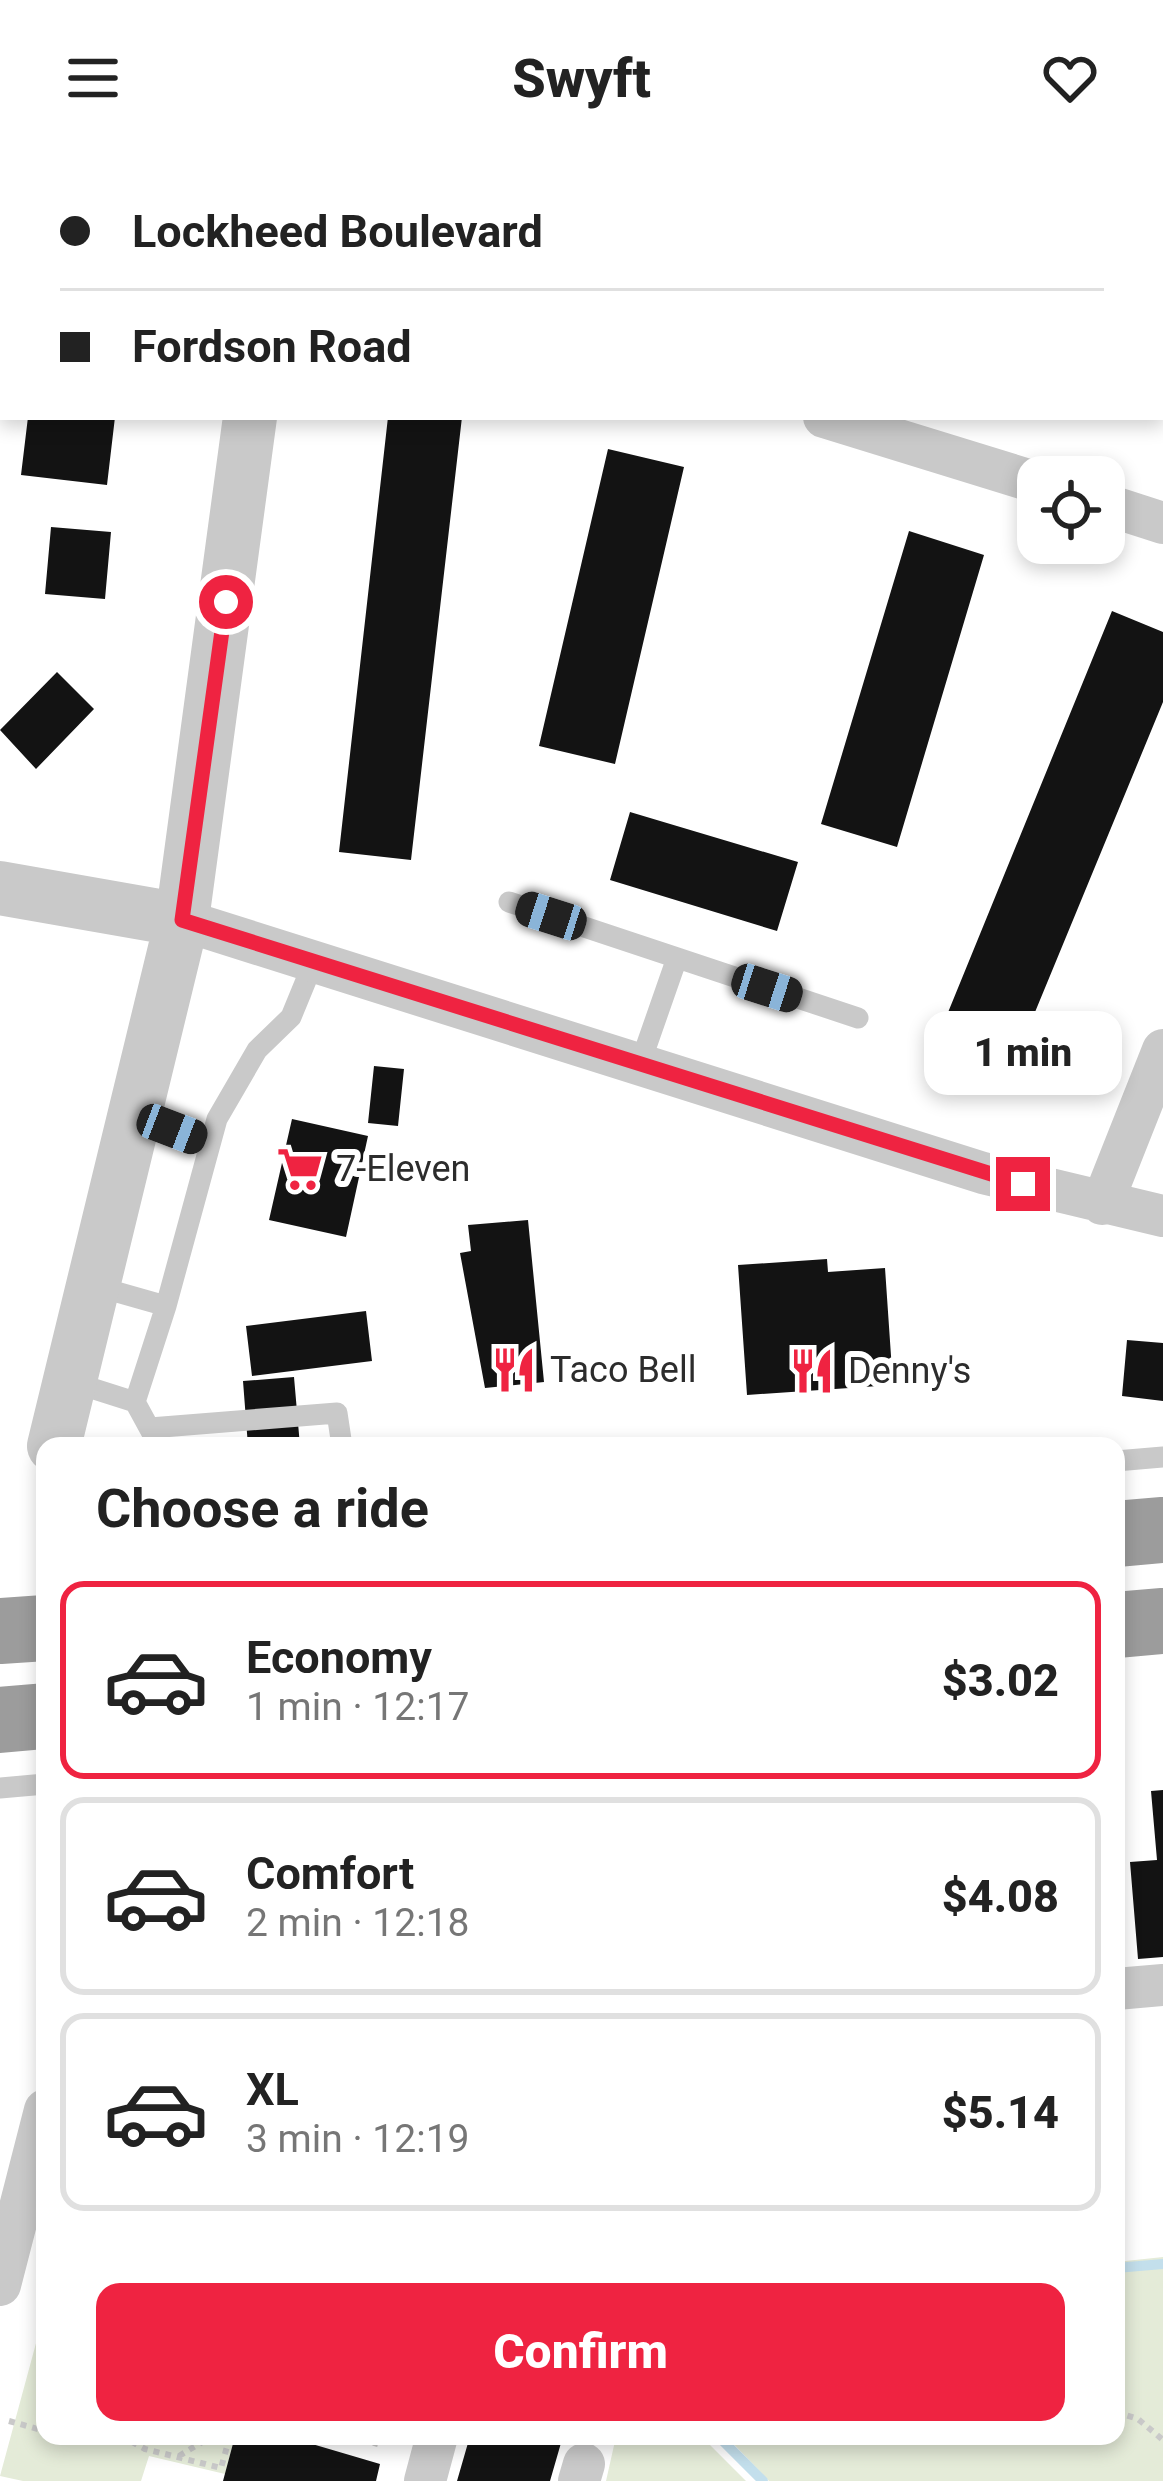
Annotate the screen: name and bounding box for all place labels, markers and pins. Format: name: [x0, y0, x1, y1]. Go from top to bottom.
supermarket icon: 7-Eleven: [275, 1144, 325, 1194]
place label: 7-Eleven: [336, 1148, 470, 1190]
restaurant icon: Taco Bell: [489, 1345, 539, 1395]
restaurant icon: Denny's: [787, 1346, 837, 1396]
place label: Taco Bell: [550, 1349, 696, 1391]
place label: Denny's: [848, 1350, 971, 1392]

